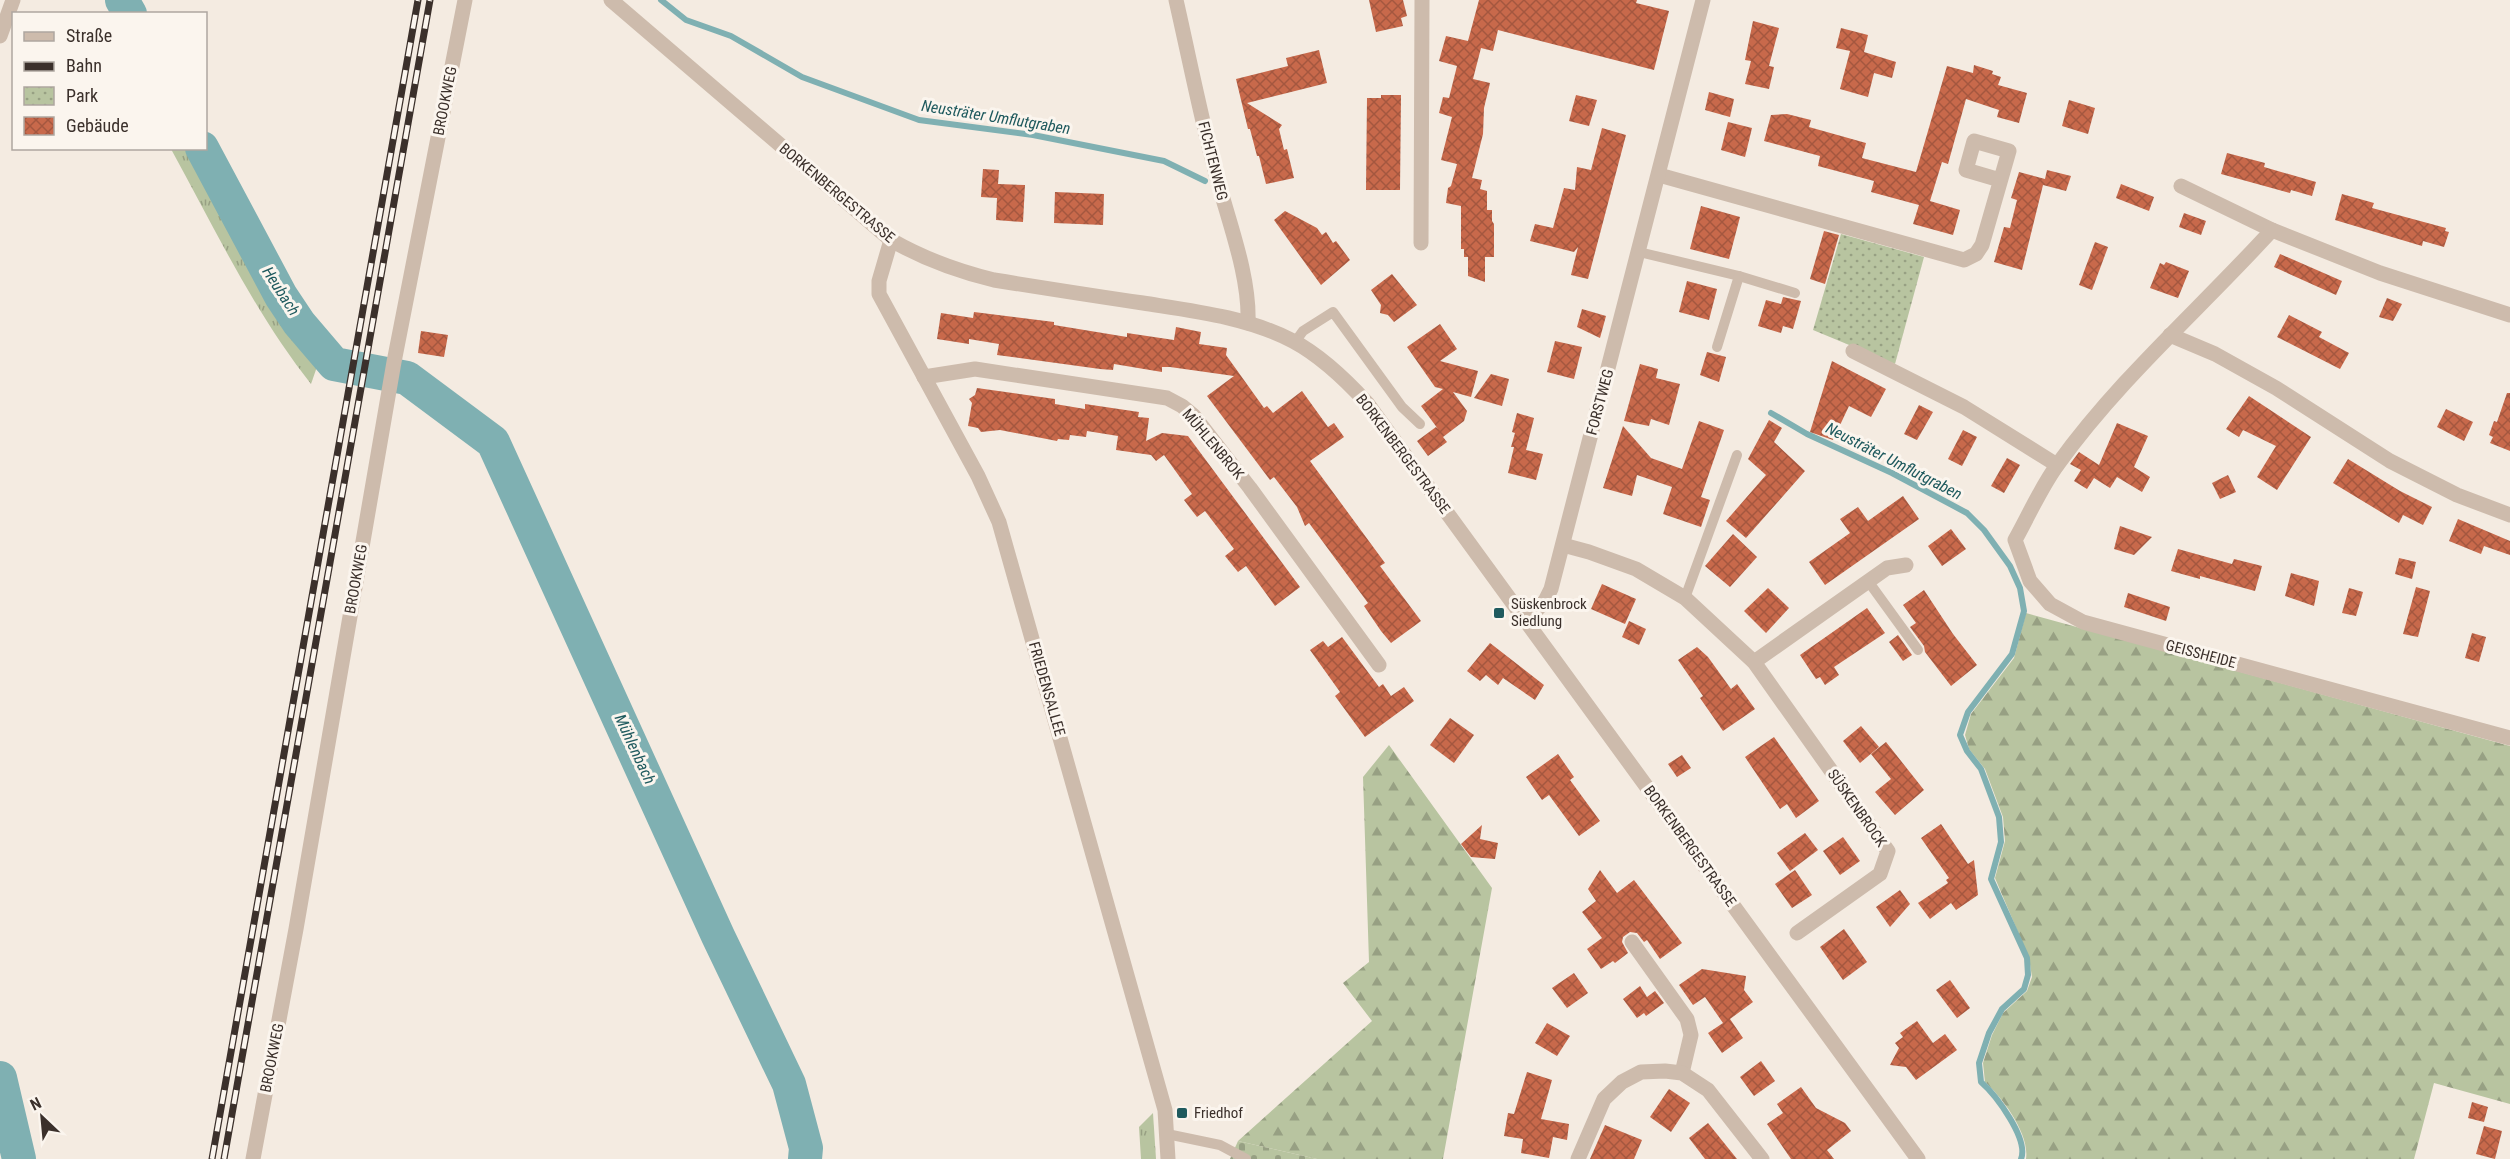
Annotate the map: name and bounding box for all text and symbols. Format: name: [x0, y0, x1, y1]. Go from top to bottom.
legend: [12, 12, 207, 150]
text: Straße: [66, 25, 112, 46]
text: Bahn: [66, 55, 102, 76]
street label: BROOKWEG: [429, 65, 461, 137]
text: Park: [66, 85, 98, 106]
water label: Neusträter Umflutgraben: [920, 96, 1072, 138]
text: Gebäude: [66, 115, 129, 136]
street label: FICHTENWEG: [1194, 120, 1232, 202]
street label: BORKENBERGESTRASSE: [776, 139, 898, 247]
water label: Heubach: [258, 263, 304, 319]
street label: FORSTWEG: [1583, 367, 1617, 437]
street label: BORKENBERGESTRASSE: [1352, 391, 1454, 517]
street label: MÜHLENBROK: [1178, 405, 1248, 483]
water label: Neusträter Umflutgraben: [1823, 418, 1965, 504]
street label: BROOKWEG: [341, 543, 371, 615]
place label: Süskenbrock Siedlung: [1511, 595, 1587, 630]
marker: Süskenbrock Siedlung: [1492, 606, 1506, 620]
street label: GEISSHEIDE: [2164, 636, 2238, 672]
street label: FRIEDENSALLEE: [1025, 640, 1069, 738]
water label: Mühlenbach: [611, 711, 659, 787]
street label: SÜSKENBROCK: [1824, 766, 1891, 851]
street label: BORKENBERGESTRASSE: [1640, 782, 1740, 910]
street label: BROOKWEG: [256, 1022, 288, 1094]
north arrow: [12, 1087, 72, 1147]
text: N: [27, 1093, 44, 1115]
place label: Friedhof: [1194, 1104, 1243, 1122]
marker: Friedhof: [1175, 1106, 1189, 1120]

